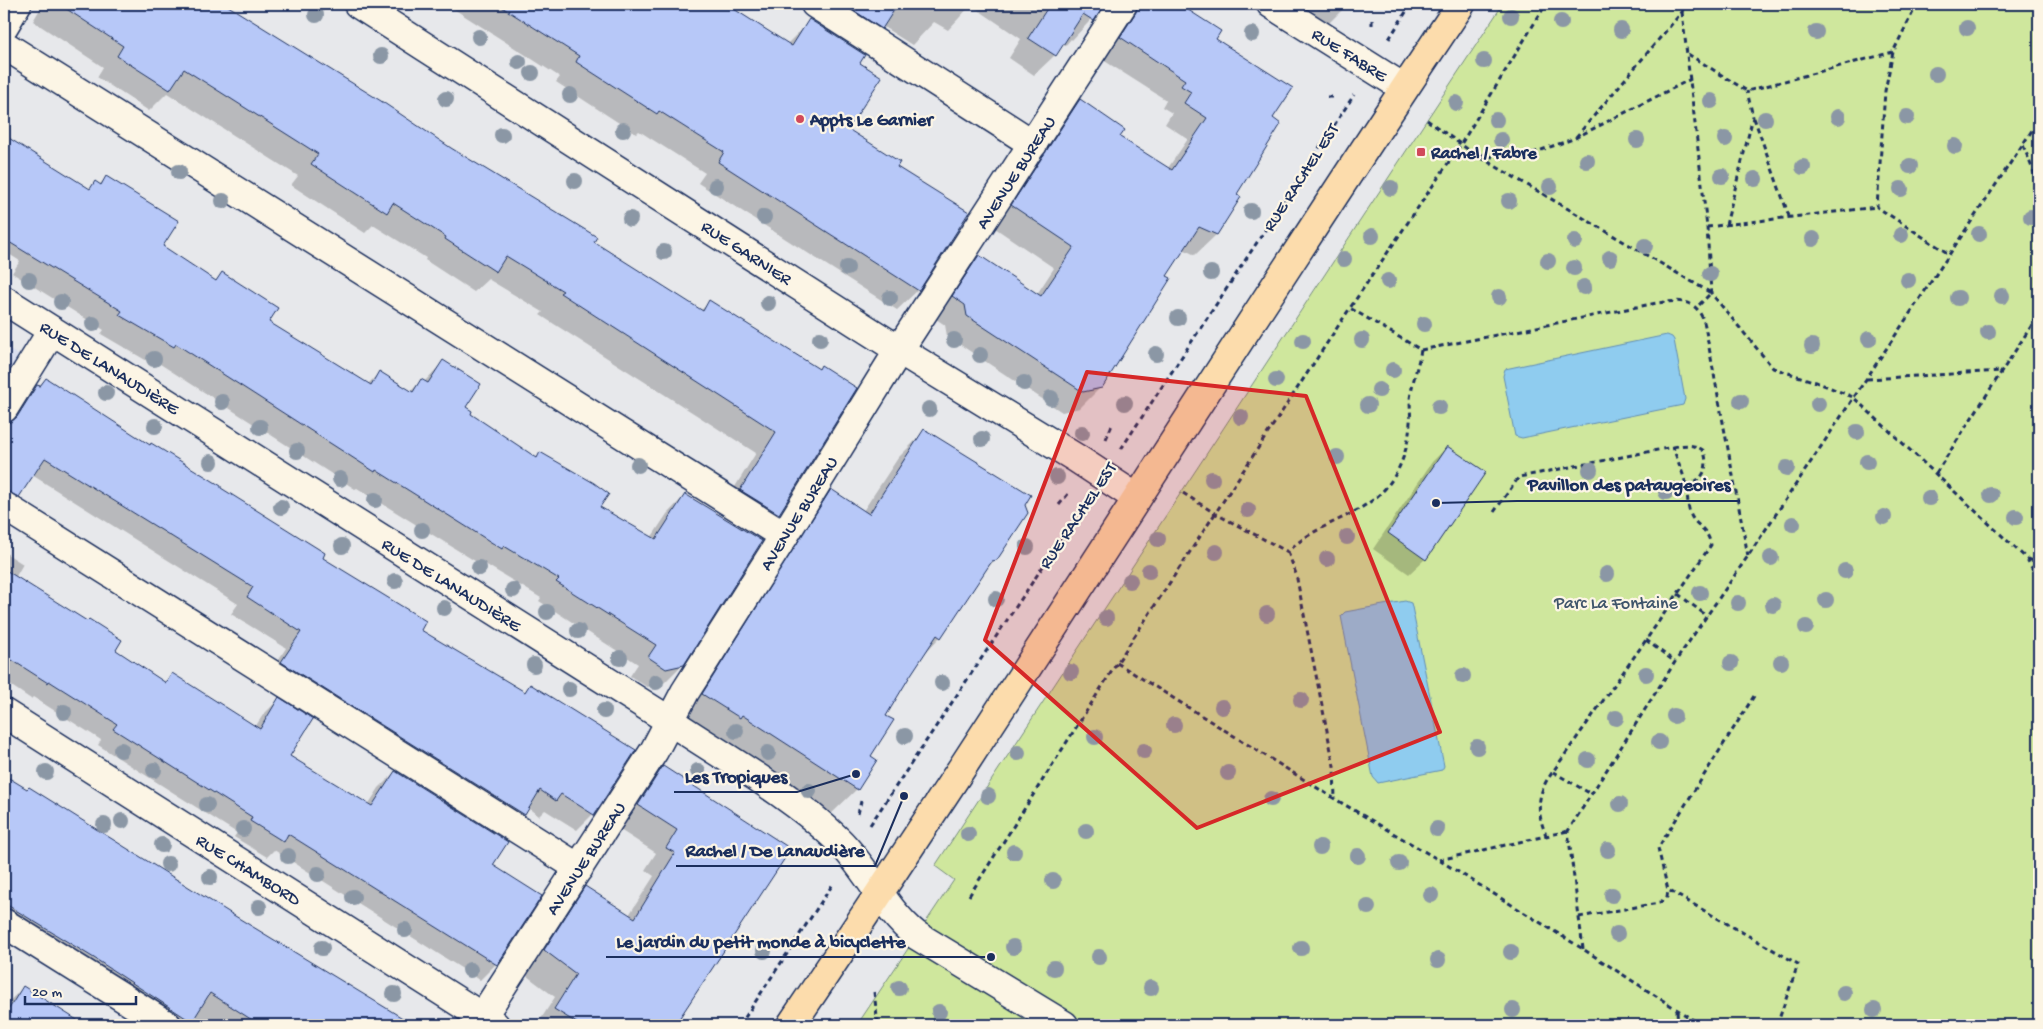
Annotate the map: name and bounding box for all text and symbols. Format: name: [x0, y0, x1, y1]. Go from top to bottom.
street label: RUE FABRE: [1307, 25, 1391, 88]
place label: Appts Le Garnier: [809, 111, 935, 132]
marker: Appts Le Garnier: [794, 113, 806, 125]
street label: AVENUE BUREAU: [973, 113, 1061, 234]
street label: RUE RACHEL EST: [1260, 120, 1345, 236]
place label: Rachel / Fabre: [1430, 144, 1537, 165]
marker: Rachel / Fabre: [1415, 146, 1427, 158]
street label: RUE GARNIER: [697, 217, 795, 291]
street label: RUE DE LANAUDIÈRE: [35, 318, 183, 421]
street label: AVENUE BUREAU: [757, 453, 844, 575]
street label: RUE RACHEL EST: [1036, 458, 1123, 574]
callout: Pavillon des pataugeoires: [1517, 467, 1740, 501]
text: Pavillon des pataugeoires: [1527, 475, 1731, 498]
street label: RUE DE LANAUDIÈRE: [377, 535, 525, 638]
park label: Parc La Fontaine: [1553, 594, 1679, 615]
callout: Les Tropiques: [674, 758, 797, 792]
text: Les Tropiques: [685, 767, 788, 790]
street label: AVENUE BUREAU: [543, 799, 631, 920]
street label: RUE CHAMBORD: [191, 831, 304, 912]
callout: Rachel / De Lanaudière: [676, 832, 875, 866]
text: Rachel / De Lanaudière: [685, 841, 866, 864]
callout: Le jardin du petit monde à bicyclette: [606, 923, 915, 957]
text: Le jardin du petit monde à bicyclette: [616, 932, 907, 955]
scale bar: [25, 974, 136, 1006]
text: 20 m: [32, 984, 62, 1002]

